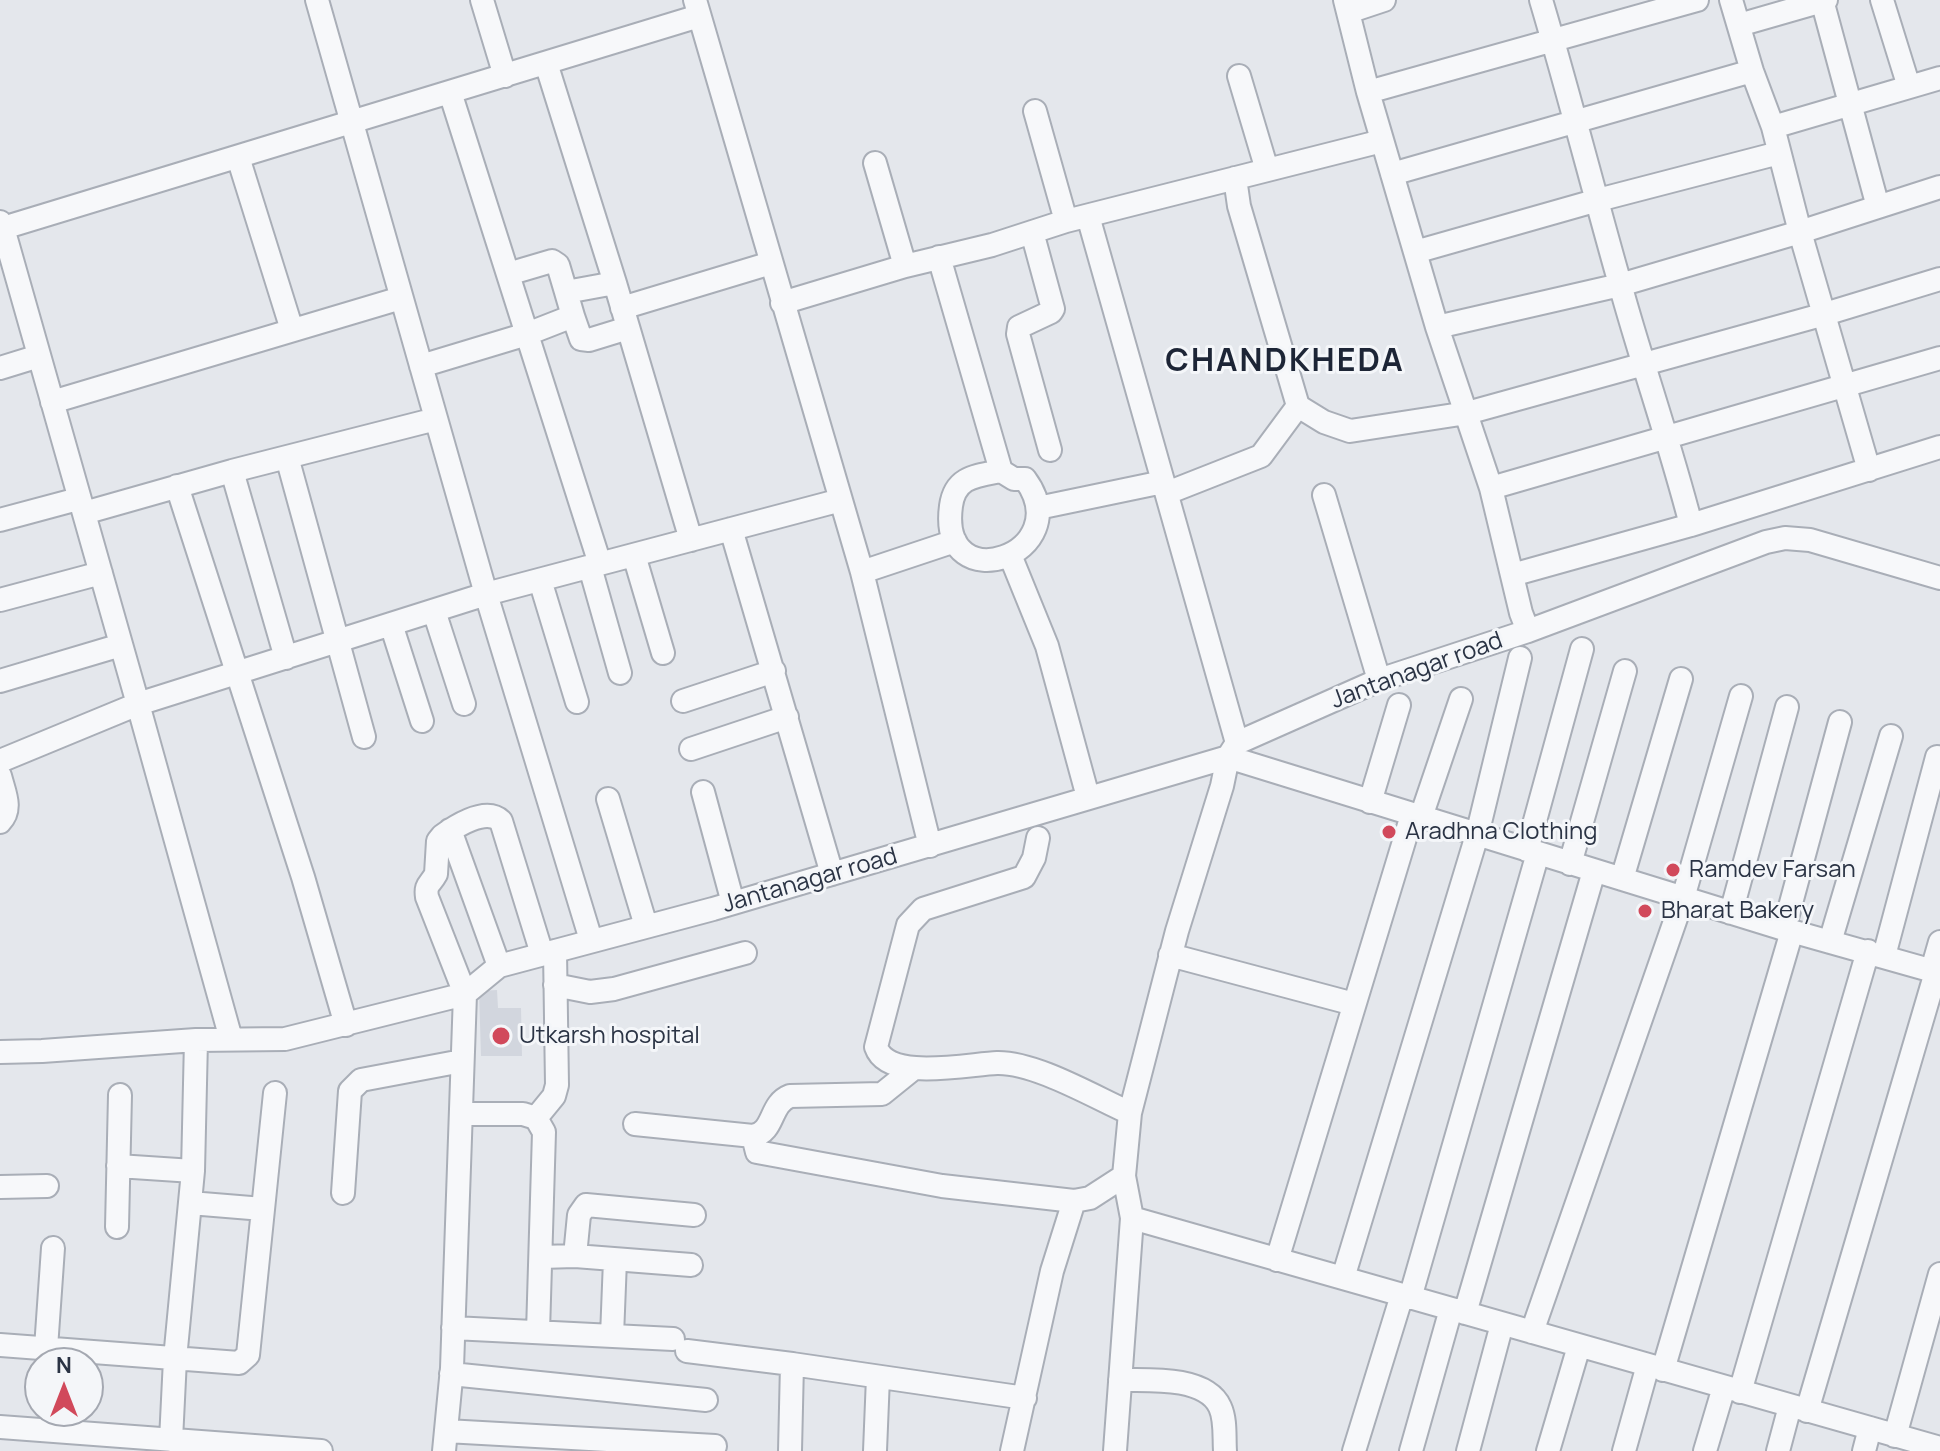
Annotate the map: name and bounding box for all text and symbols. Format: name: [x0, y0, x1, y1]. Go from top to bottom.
district label: CHANDKHEDA: [1165, 343, 1405, 381]
street label: Jantanagar road: [1327, 627, 1507, 715]
place label: Aradhna Clothing: [1405, 818, 1597, 846]
marker: Aradhna Clothing: [1380, 823, 1398, 841]
street label: Jantanagar road: [719, 842, 901, 920]
place label: Ramdev Farsan: [1689, 856, 1856, 884]
marker: Ramdev Farsan: [1664, 861, 1682, 879]
place label: Bharat Bakery: [1661, 897, 1814, 925]
marker: Bharat Bakery: [1636, 902, 1654, 920]
place label: Utkarsh hospital: [519, 1022, 700, 1050]
marker: Utkarsh hospital: [490, 1025, 512, 1047]
north arrow: [24, 1347, 104, 1427]
text: N: [56, 1350, 72, 1380]

